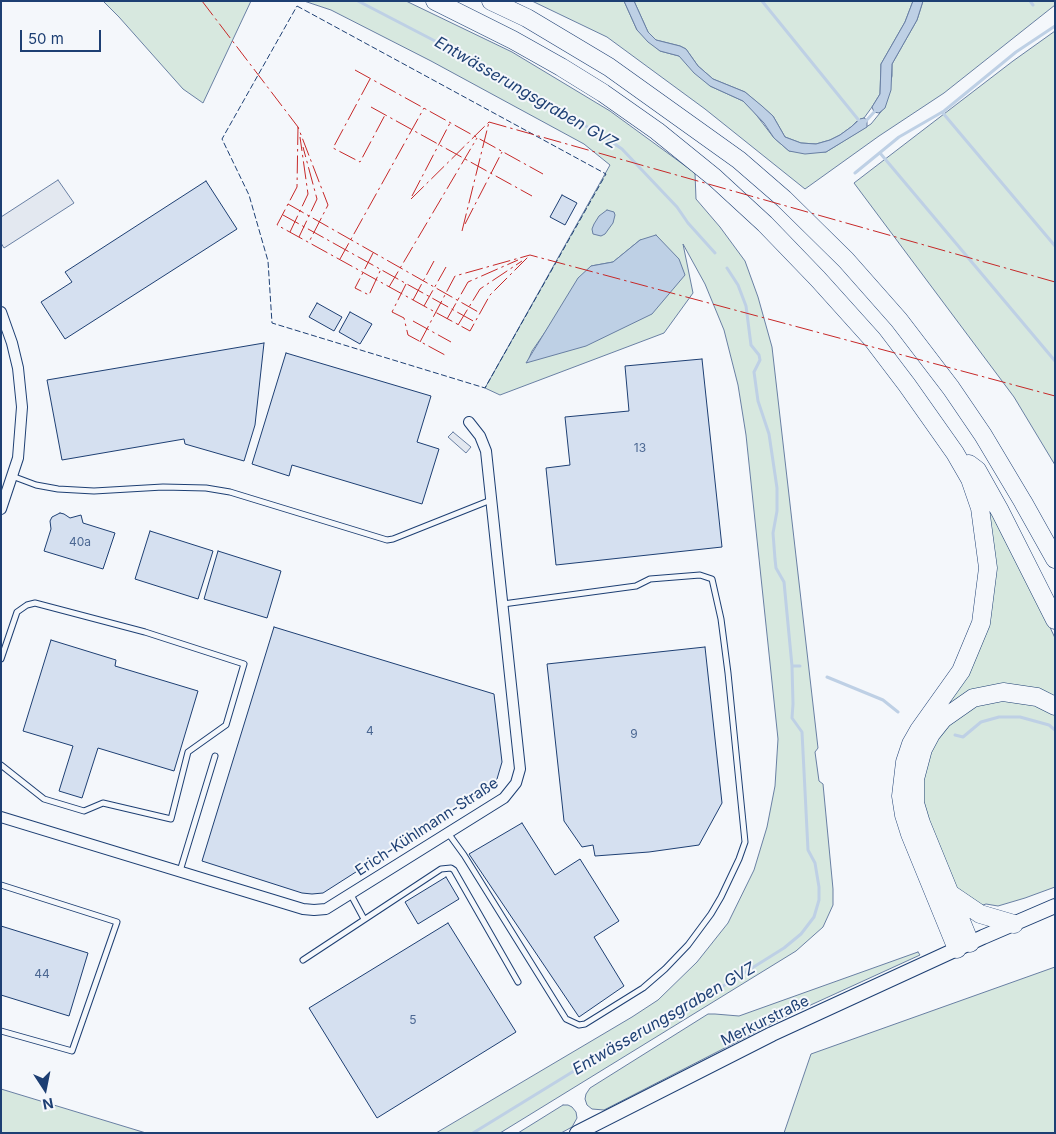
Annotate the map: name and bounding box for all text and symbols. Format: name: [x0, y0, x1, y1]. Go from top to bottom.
scale bar: [22, 20, 104, 52]
text: 50 m: [28, 29, 64, 48]
water label: Entwässerungsgraben GVZ: [431, 33, 621, 153]
house number: 13: [634, 441, 646, 455]
house number: 40a: [69, 535, 91, 549]
house number: 4: [366, 724, 374, 738]
house number: 9: [630, 727, 638, 741]
street label: Erich-Kühlmann-Straße: [352, 774, 502, 880]
water label: Entwässerungsgraben GVZ: [569, 959, 759, 1079]
house number: 44: [34, 967, 50, 981]
street label: Merkurstraße: [718, 992, 812, 1050]
house number: 5: [409, 1013, 417, 1027]
north arrow: [20, 1064, 70, 1114]
text: N: [41, 1095, 55, 1114]

